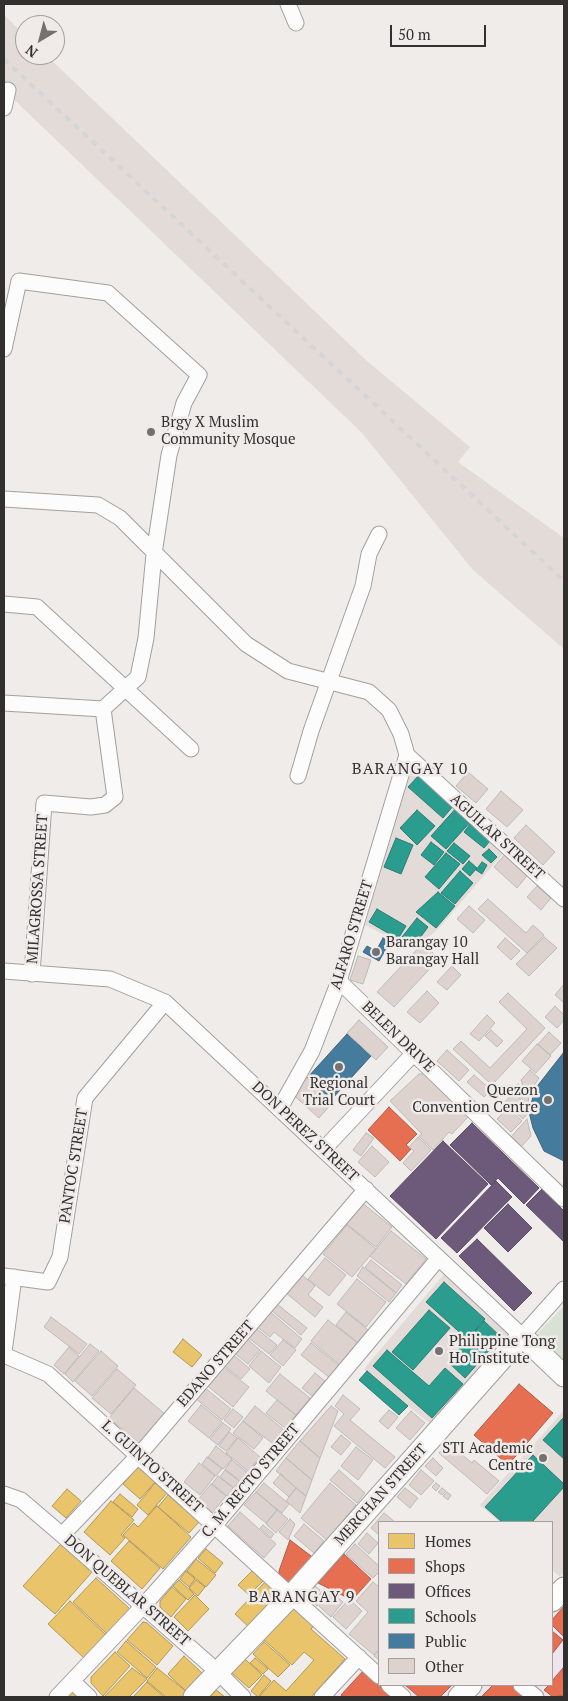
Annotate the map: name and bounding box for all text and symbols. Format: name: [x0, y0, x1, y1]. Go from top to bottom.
north arrow: [15, 15, 65, 65]
scale bar: [393, 15, 489, 47]
text: 50 m: [398, 24, 431, 44]
text: N: [21, 41, 41, 62]
place label: Brgy X Muslim Community Mosque: [161, 414, 295, 449]
marker: Brgy X Muslim Community Mosque: [145, 426, 157, 438]
district label: BARANGAY 10: [350, 759, 470, 779]
street label: AGUILAR STREET: [446, 790, 548, 884]
street label: MILAGROSSA STREET: [24, 814, 52, 964]
street label: ALFARO STREET: [327, 878, 377, 992]
place label: Barangay 10 Barangay Hall: [386, 934, 479, 969]
marker: Barangay 10 Barangay Hall: [370, 946, 382, 958]
street label: BELEN DRIVE: [358, 998, 438, 1076]
marker: Regional Trial Court: [333, 1061, 345, 1073]
place label: Regional Trial Court: [303, 1075, 375, 1110]
street label: DON PEREZ STREET: [248, 1078, 362, 1186]
place label: Quezon Convention Centre: [412, 1082, 538, 1117]
marker: Quezon Convention Centre: [542, 1094, 554, 1106]
street label: PANTOC STREET: [56, 1107, 92, 1225]
street label: EDANO STREET: [174, 1317, 258, 1411]
place label: Philippine Tong Ho Institute: [449, 1333, 555, 1368]
marker: Philippine Tong Ho Institute: [433, 1345, 445, 1357]
street label: L. GUINTO STREET: [98, 1417, 206, 1517]
street label: C. M. RECTO STREET: [198, 1420, 304, 1542]
place label: STI Academic Centre: [442, 1440, 533, 1475]
street label: MERCHAN STREET: [331, 1441, 431, 1549]
marker: STI Academic Centre: [537, 1452, 549, 1464]
legend: [378, 1521, 553, 1686]
street label: DON QUEBLAR STREET: [60, 1531, 194, 1651]
text: Homes: [425, 1531, 471, 1551]
text: Shops: [425, 1556, 465, 1576]
text: Offices: [425, 1581, 471, 1601]
district label: BARANGAY 9: [247, 1587, 357, 1607]
text: Schools: [425, 1606, 476, 1626]
text: Public: [425, 1631, 467, 1651]
text: Other: [425, 1656, 464, 1676]

